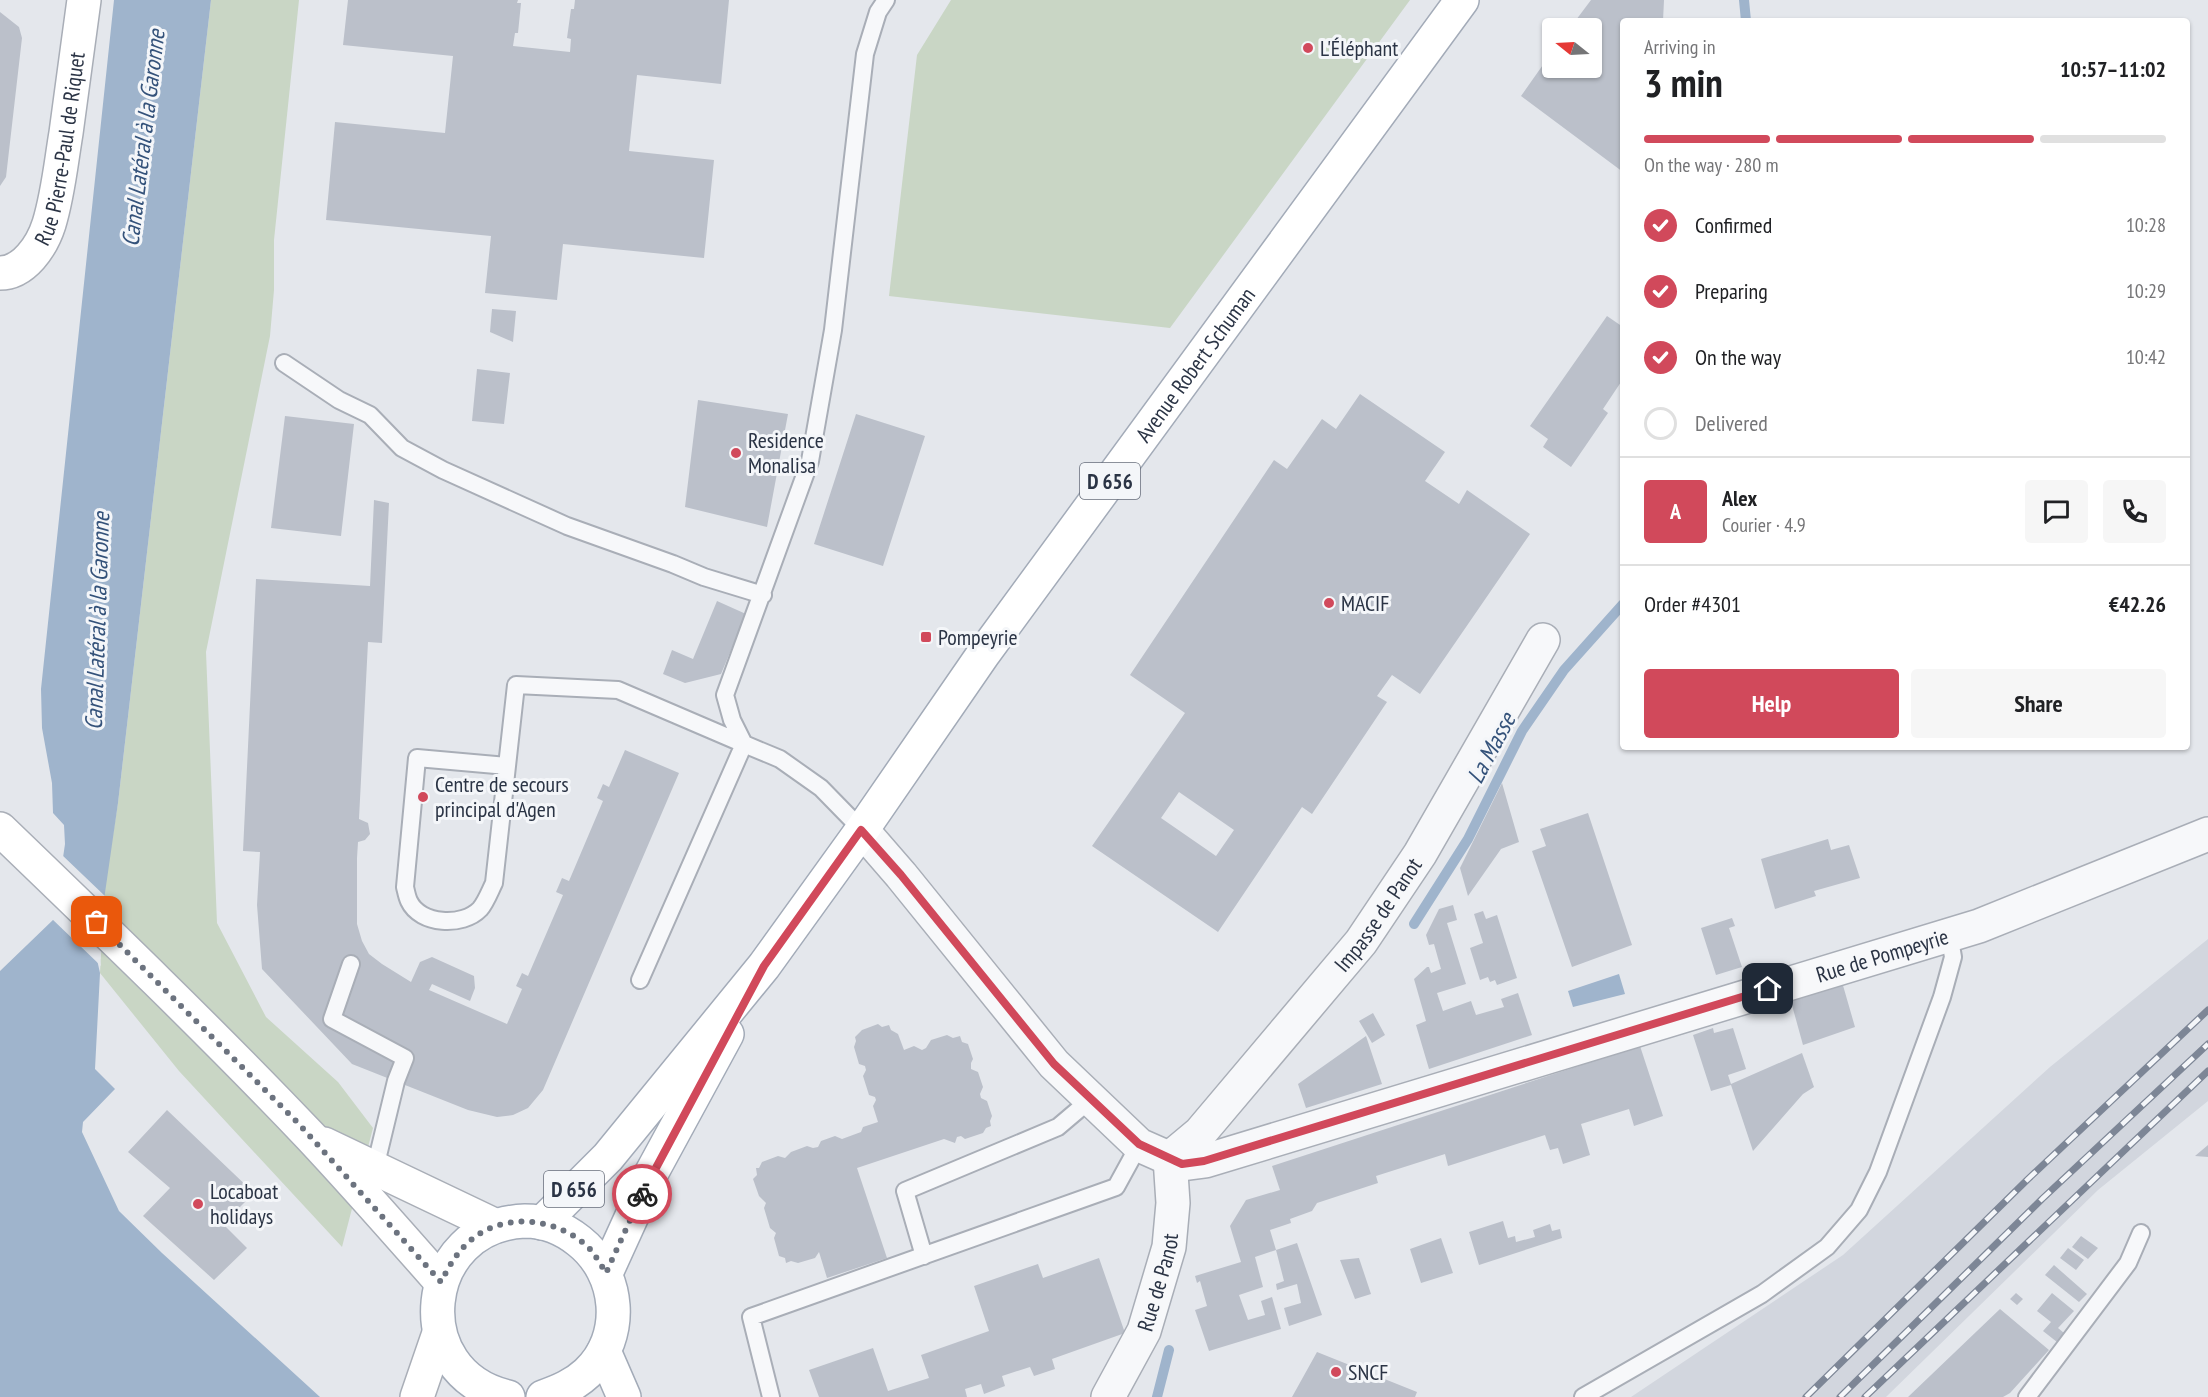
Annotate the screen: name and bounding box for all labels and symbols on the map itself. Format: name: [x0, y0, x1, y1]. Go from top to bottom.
north arrow: [1542, 18, 1602, 78]
water label: Canal Latéral à la Garonne: [114, 26, 172, 248]
place label: L'Éléphant: [1320, 34, 1398, 62]
marker: L'Éléphant: [1301, 41, 1315, 55]
street label: Rue Pierre-Paul de Riquet: [28, 50, 91, 250]
street label: Avenue Robert Schuman: [1129, 282, 1261, 447]
place label: Residence Monalisa: [748, 426, 824, 479]
marker: Residence Monalisa: [729, 446, 743, 460]
road number: D 656: [1080, 463, 1140, 499]
water label: Canal Latéral à la Garonne: [78, 510, 116, 730]
place label: MACIF: [1341, 589, 1389, 617]
marker: MACIF: [1322, 596, 1336, 610]
place label: Pompeyrie: [938, 623, 1018, 651]
marker: Pompeyrie: [919, 630, 933, 644]
water label: La Masse: [1460, 706, 1523, 789]
place label: Centre de secours principal d'Agen: [435, 770, 569, 823]
marker: Centre de secours principal d'Agen: [416, 790, 430, 804]
street label: Impasse de Panot: [1328, 852, 1428, 977]
pin: [71, 896, 122, 947]
street label: Rue de Pompeyrie: [1813, 922, 1952, 989]
pin: [1742, 963, 1793, 1014]
courier: [612, 1164, 672, 1224]
road number: D 656: [544, 1171, 604, 1207]
place label: Locaboat holidays: [210, 1177, 278, 1230]
marker: Locaboat holidays: [191, 1197, 205, 1211]
street label: Rue de Panot: [1131, 1232, 1184, 1334]
place label: SNCF: [1348, 1358, 1388, 1386]
marker: SNCF: [1329, 1365, 1343, 1379]

